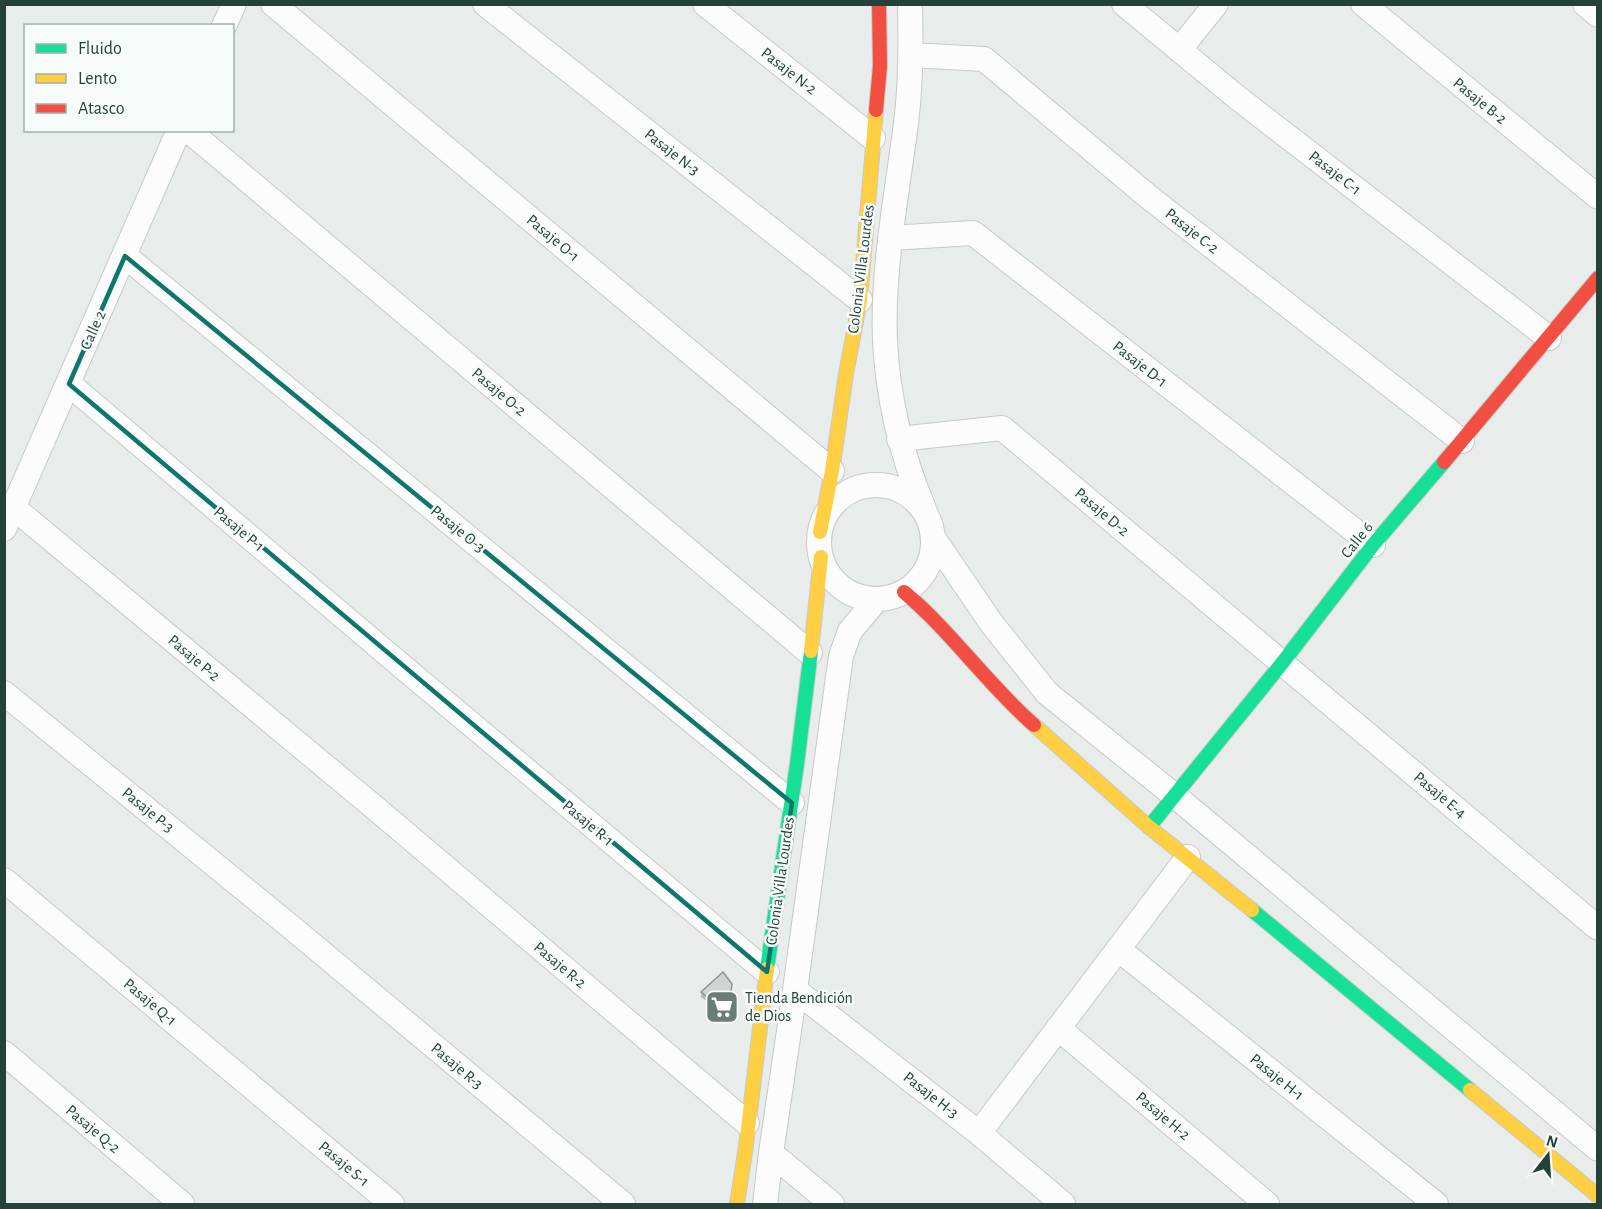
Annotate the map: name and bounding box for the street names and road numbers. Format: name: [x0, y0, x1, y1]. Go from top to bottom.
street label: Pasaje N-2: [758, 45, 820, 98]
street label: Pasaje B-2: [1450, 75, 1510, 128]
street label: Pasaje N-3: [641, 126, 702, 179]
street label: Pasaje C-1: [1305, 148, 1364, 199]
street label: Colonia Villa Lourdes: [845, 204, 877, 334]
street label: Pasaje C-2: [1162, 205, 1222, 257]
street label: Pasaje O-1: [523, 211, 582, 265]
street label: Calle 2: [77, 308, 109, 352]
street label: Pasaje D-1: [1109, 338, 1170, 391]
street label: Pasaje O-2: [468, 365, 529, 420]
street label: Pasaje D-2: [1071, 485, 1132, 540]
street label: Pasaje O-3: [427, 502, 488, 556]
street label: Pasaje P-1: [210, 503, 267, 555]
street label: Calle 6: [1338, 519, 1376, 561]
street label: Pasaje P-2: [164, 632, 223, 685]
street label: Pasaje E-4: [1410, 769, 1469, 822]
street label: Pasaje P-3: [118, 784, 177, 836]
street label: Pasaje R-1: [559, 797, 617, 850]
street label: Colonia Villa Lourdes: [763, 816, 797, 946]
street label: Pasaje R-2: [530, 939, 589, 992]
street label: Pasaje Q-1: [120, 975, 179, 1029]
street label: Pasaje R-3: [427, 1040, 486, 1093]
street label: Pasaje H-1: [1247, 1051, 1307, 1104]
street label: Pasaje H-3: [900, 1069, 961, 1122]
street label: Pasaje H-2: [1132, 1089, 1193, 1144]
street label: Pasaje Q-2: [62, 1102, 123, 1157]
street label: Pasaje S-1: [315, 1138, 372, 1190]

